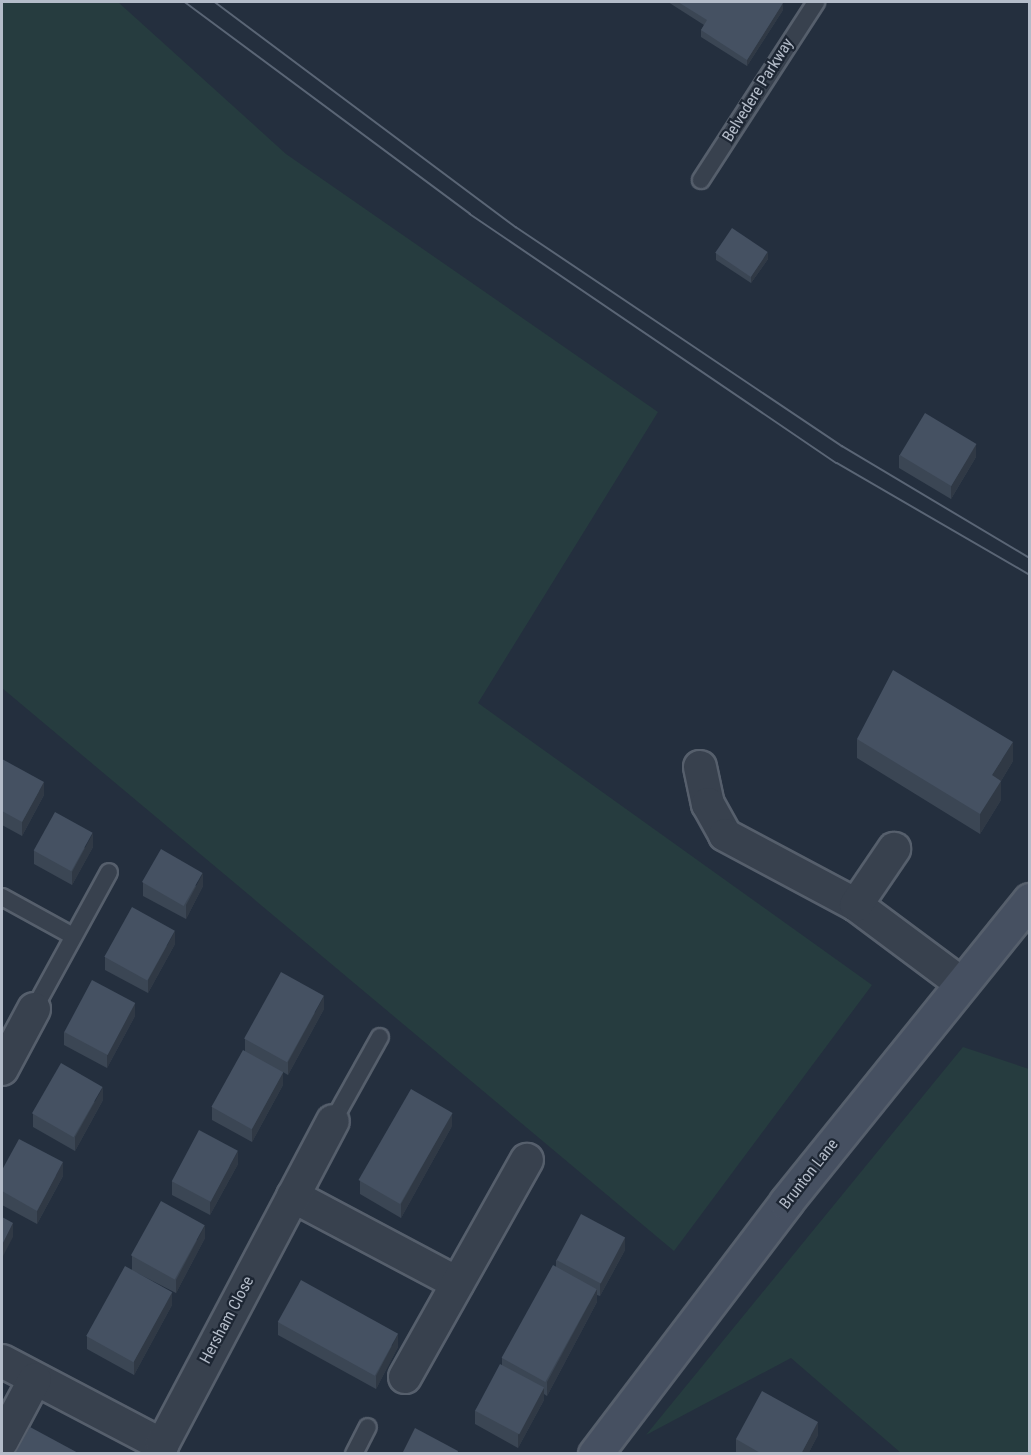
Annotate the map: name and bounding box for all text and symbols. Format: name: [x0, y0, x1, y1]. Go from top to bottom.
street label: Belvedere Parkway: [718, 35, 798, 145]
street label: Brunton Lane: [776, 1135, 842, 1213]
street label: Hersham Close: [196, 1273, 258, 1367]

